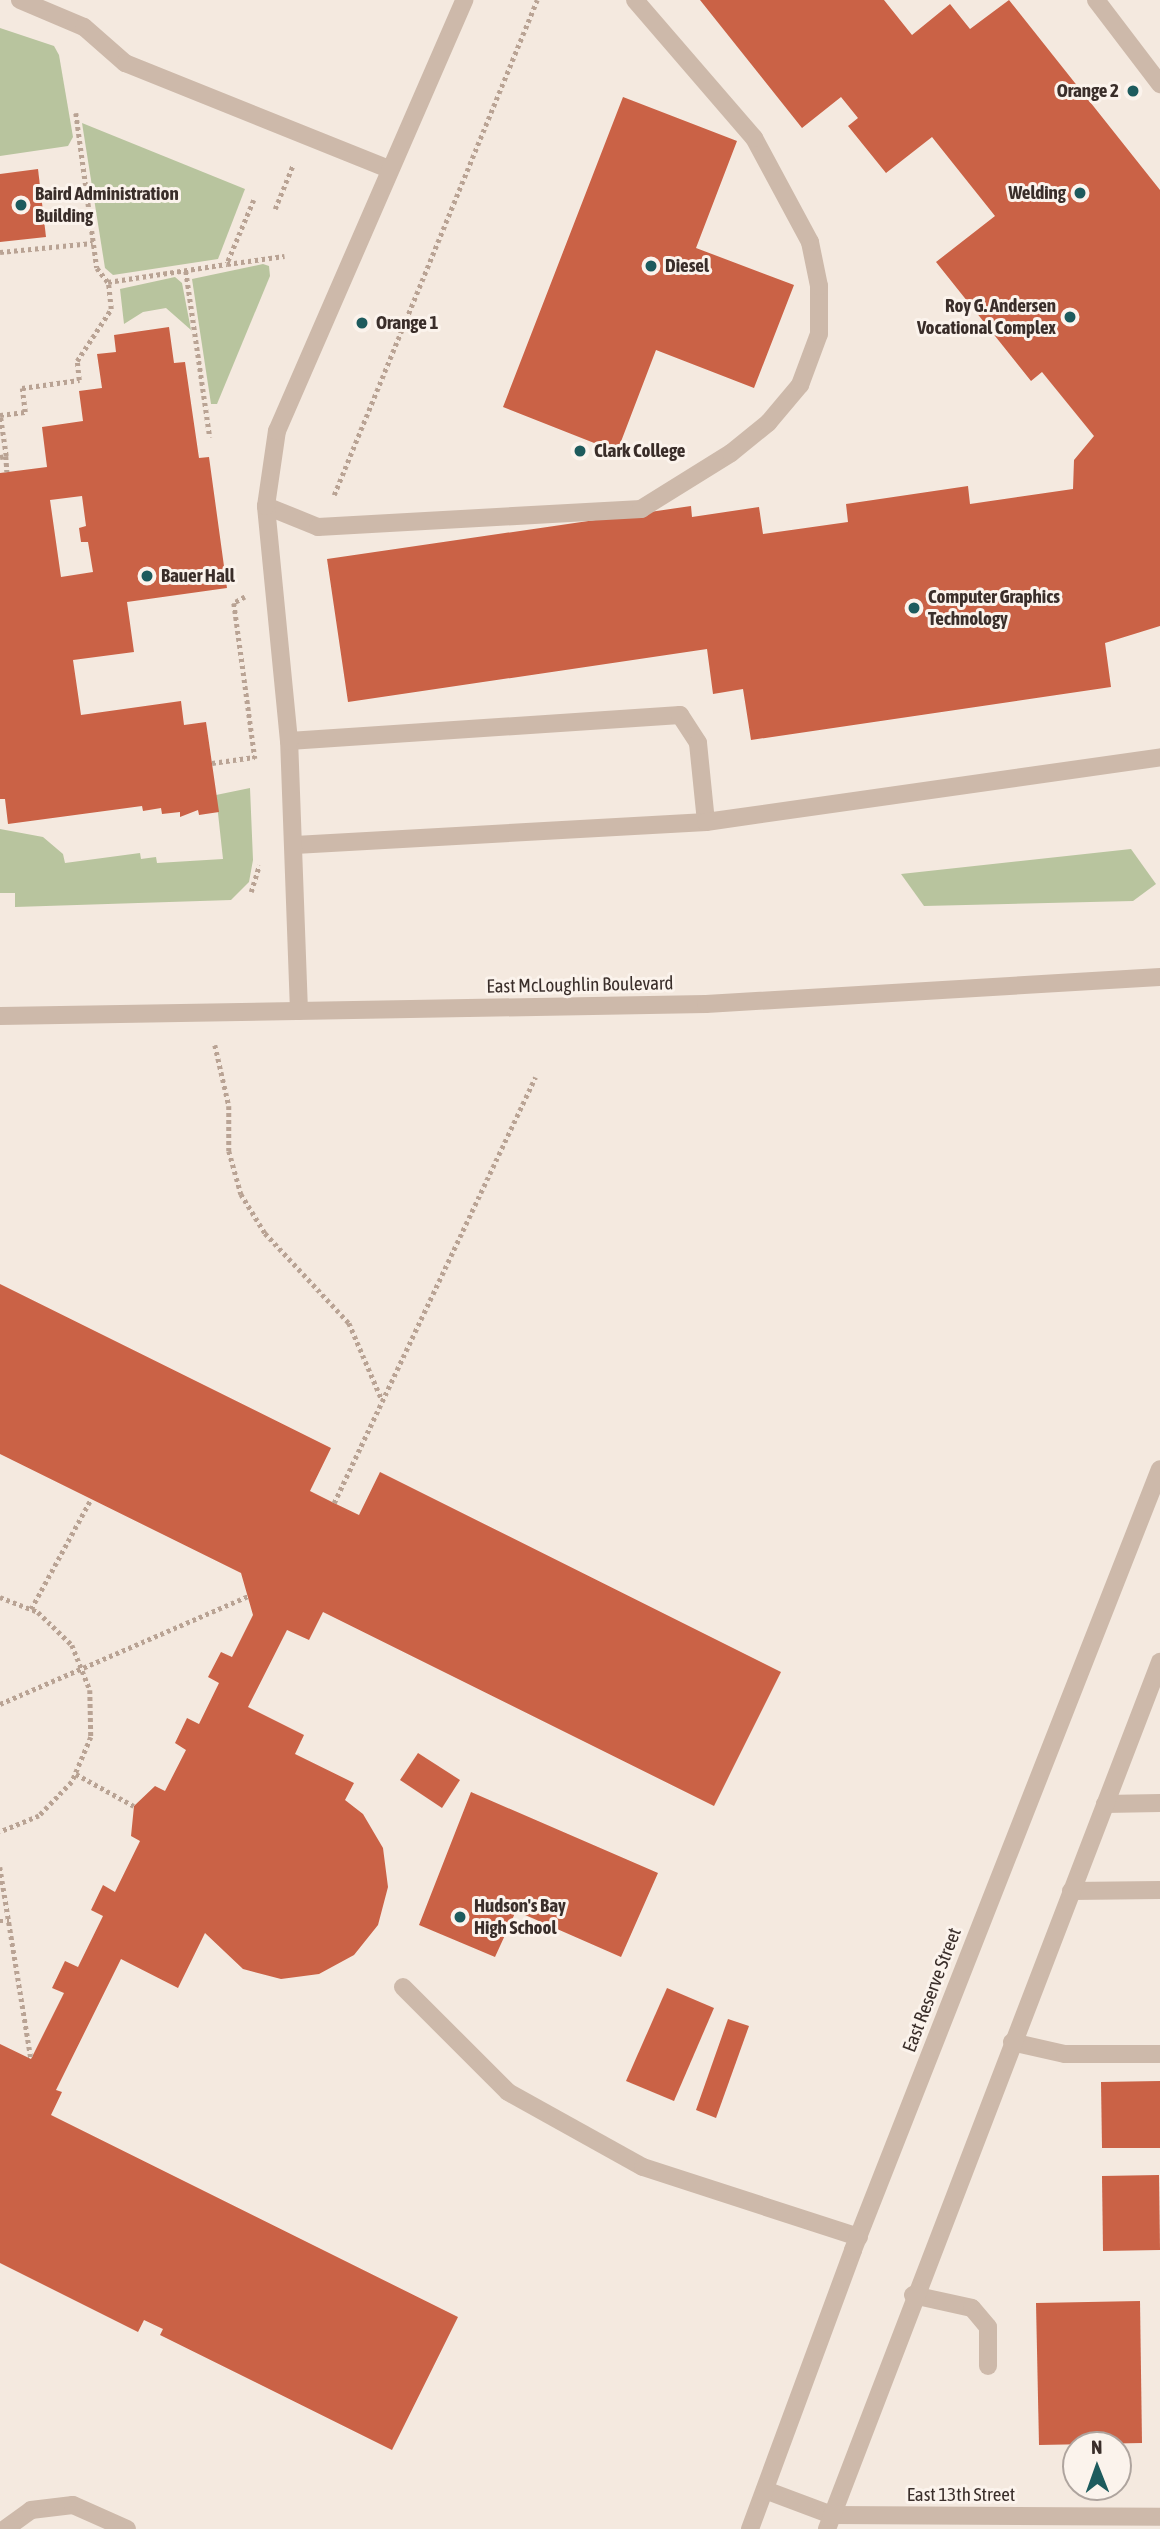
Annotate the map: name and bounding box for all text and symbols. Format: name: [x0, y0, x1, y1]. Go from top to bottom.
place label: Orange 2: [1057, 80, 1119, 102]
marker: Orange 2: [1125, 83, 1141, 99]
place label: Welding: [1009, 182, 1066, 204]
place label: Baird Administration Building: [35, 183, 179, 227]
marker: Welding: [1072, 185, 1088, 201]
marker: Baird Administration Building: [13, 197, 29, 213]
place label: Diesel: [665, 255, 709, 277]
marker: Diesel: [643, 258, 659, 274]
place label: Roy G. Andersen Vocational Complex: [917, 295, 1056, 339]
marker: Roy G. Andersen Vocational Complex: [1062, 309, 1078, 325]
place label: Orange 1: [376, 312, 438, 334]
marker: Orange 1: [354, 315, 370, 331]
place label: Clark College: [594, 440, 685, 462]
marker: Clark College: [572, 443, 588, 459]
place label: Bauer Hall: [161, 565, 235, 587]
marker: Bauer Hall: [139, 568, 155, 584]
place label: Computer Graphics Technology: [928, 586, 1060, 630]
marker: Computer Graphics Technology: [906, 600, 922, 616]
street label: East McLoughlin Boulevard: [486, 972, 674, 998]
place label: Hudson's Bay High School: [474, 1895, 566, 1939]
marker: Hudson's Bay High School: [452, 1909, 468, 1925]
street label: East Reserve Street: [898, 1925, 966, 2055]
north arrow: [1062, 2431, 1132, 2501]
text: N: [1091, 2436, 1102, 2458]
street label: East 13th Street: [907, 2484, 1015, 2506]

